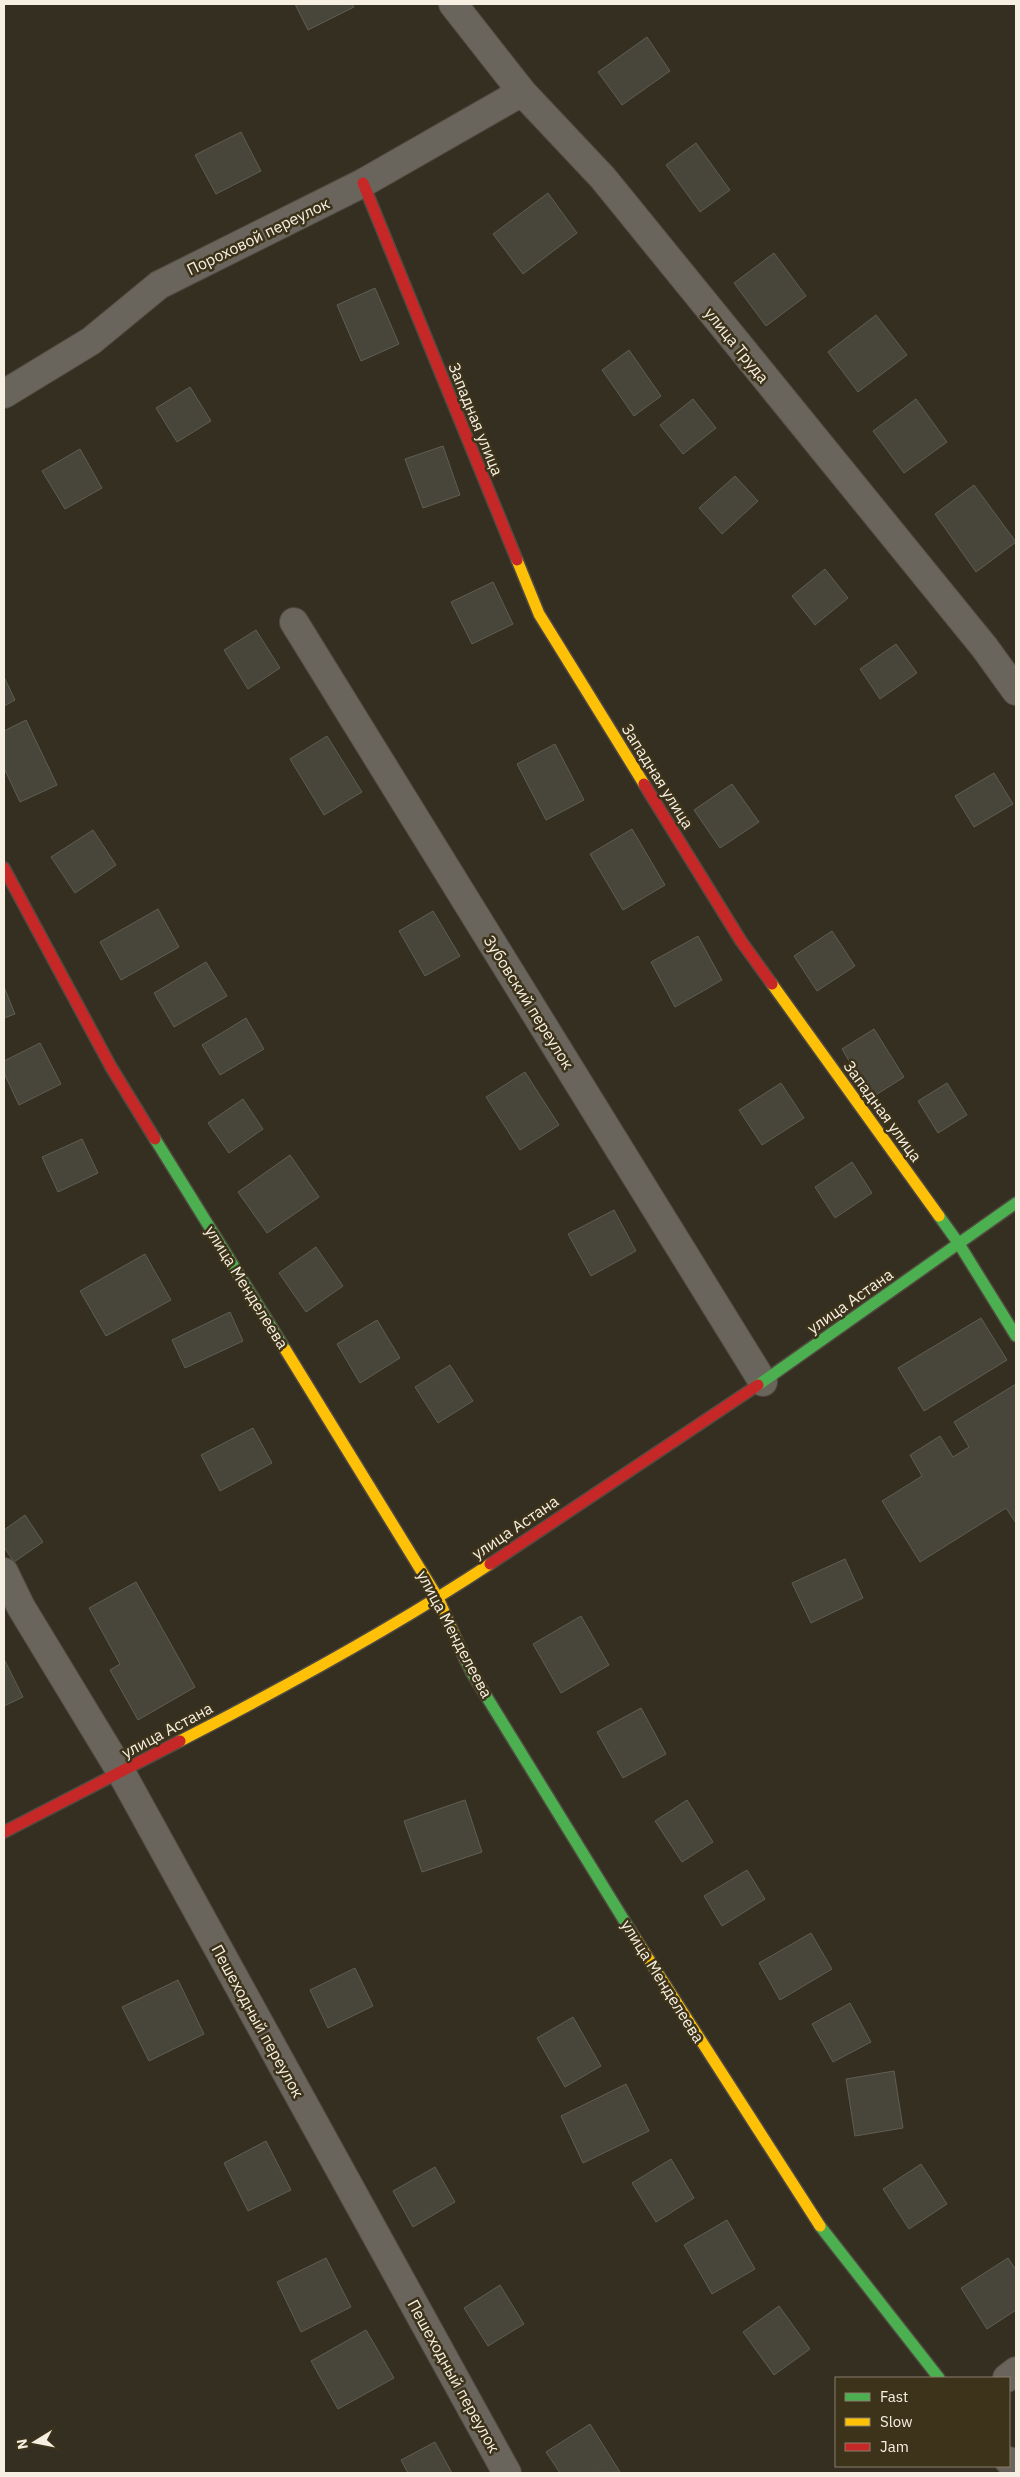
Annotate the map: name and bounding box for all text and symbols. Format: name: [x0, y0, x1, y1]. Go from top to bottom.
street label: Пороховой переулок: [183, 193, 333, 279]
street label: улица Труда: [700, 303, 774, 387]
street label: Западная улица: [444, 359, 508, 479]
street label: Западная улица: [618, 720, 699, 833]
street label: Зубовский переулок: [480, 931, 578, 1073]
street label: Западная улица: [840, 1056, 927, 1166]
street label: улица Менделеева: [201, 1222, 293, 1353]
street label: улица Астана: [803, 1264, 897, 1338]
street label: улица Астана: [468, 1490, 563, 1563]
street label: улица Менделеева: [413, 1567, 497, 1702]
street label: улица Астана: [118, 1697, 216, 1762]
street label: улица Менделеева: [617, 1916, 709, 2047]
street label: Пешеходный переулок: [207, 1941, 309, 2101]
street label: Пешеходный переулок: [403, 2296, 505, 2456]
legend: [835, 2377, 1010, 2467]
text: Fast: [880, 2387, 908, 2406]
text: Slow: [880, 2412, 913, 2431]
north arrow: [10, 2417, 60, 2467]
text: Jam: [880, 2437, 909, 2456]
text: N: [12, 2438, 32, 2451]

